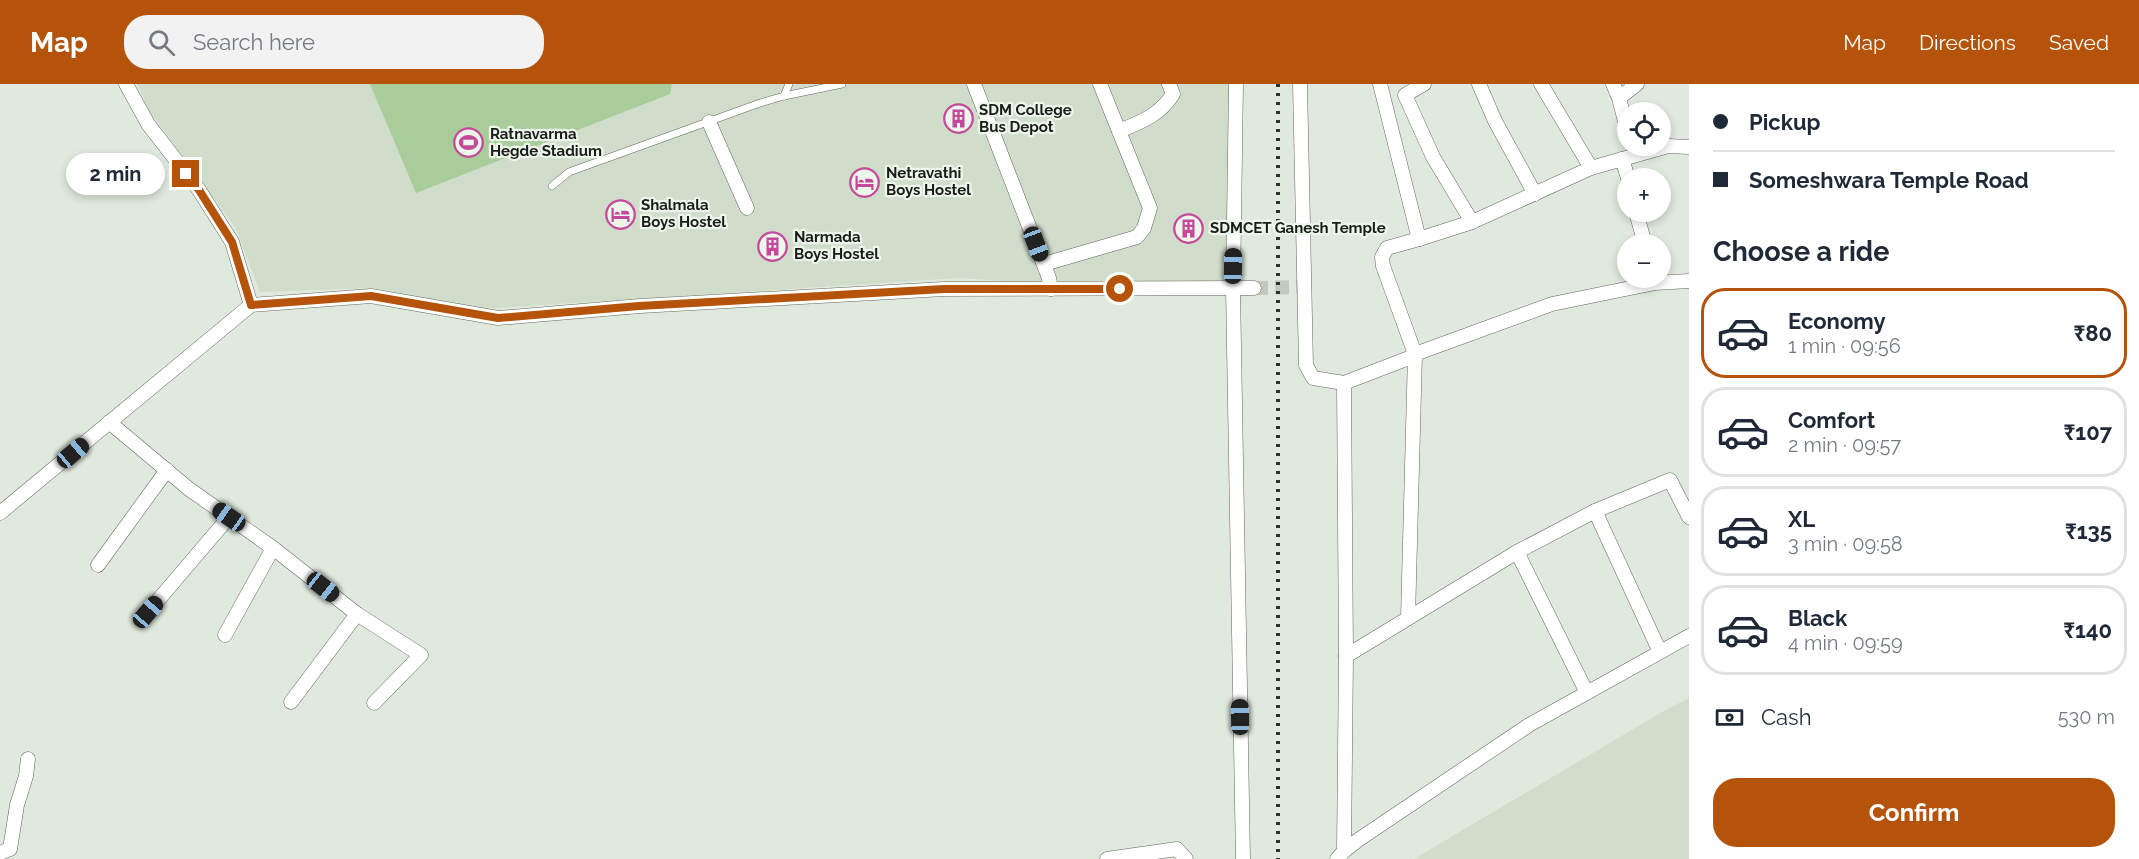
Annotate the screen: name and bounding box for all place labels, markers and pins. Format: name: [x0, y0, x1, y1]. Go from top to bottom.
place label: SDM College Bus Depot: [979, 101, 1072, 136]
building icon: SDM College Bus Depot: [942, 103, 974, 135]
place label: Ratnavarma Hegde Stadium: [490, 125, 602, 160]
sports icon: Ratnavarma Hegde Stadium: [453, 127, 485, 159]
place label: Netravathi Boys Hostel: [886, 164, 971, 199]
hotel icon: Netravathi Boys Hostel: [849, 166, 881, 198]
place label: Shalmala Boys Hostel: [641, 196, 726, 231]
hotel icon: Shalmala Boys Hostel: [604, 198, 636, 230]
building icon: SDMCET Ganesh Temple: [1173, 212, 1205, 244]
place label: SDMCET Ganesh Temple: [1210, 219, 1386, 237]
place label: Narmada Boys Hostel: [794, 228, 879, 263]
building icon: Narmada Boys Hostel: [757, 230, 789, 262]

